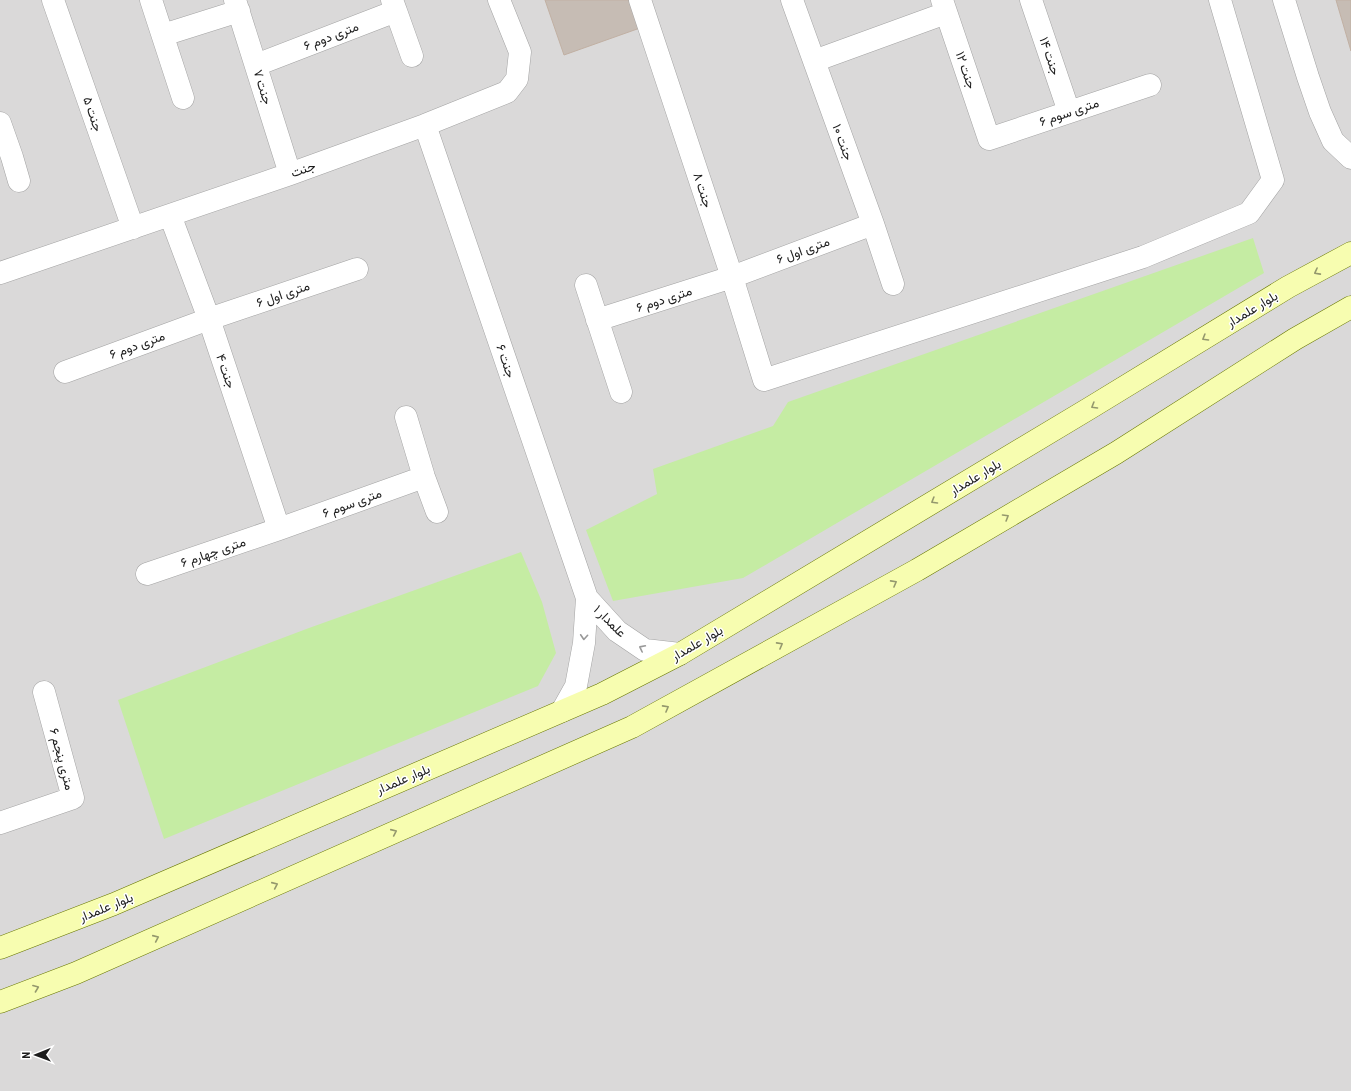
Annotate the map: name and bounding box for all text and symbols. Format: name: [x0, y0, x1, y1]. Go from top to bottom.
street label: ۶ متری دوم: [301, 19, 361, 54]
street label: جنت ۱۴: [1037, 35, 1064, 77]
street label: جنت ۱۲: [953, 49, 979, 91]
street label: جنت ۷: [251, 68, 275, 107]
street label: جنت ۵: [80, 95, 106, 134]
street label: ۶ متری سوم: [1037, 95, 1101, 130]
street label: جنت ۱۰: [830, 122, 857, 162]
street label: جنت: [289, 158, 318, 180]
street label: جنت ۸: [690, 171, 716, 210]
street label: ۶ متری اول: [775, 233, 832, 267]
one-way arrow: [1313, 267, 1321, 275]
street label: ۶ متری اول: [254, 278, 312, 311]
street label: ۶ متری دوم: [634, 283, 694, 316]
street label: بلوار علمدار: [1223, 288, 1281, 331]
street label: ۶ متری دوم: [107, 328, 167, 363]
one-way arrow: [1202, 333, 1209, 341]
street label: جنت ۶: [493, 342, 519, 380]
street label: جنت ۴: [213, 352, 239, 391]
one-way arrow: [1091, 401, 1098, 408]
street label: بلوار علمدار: [946, 456, 1004, 499]
street label: ۶ متری سوم: [320, 485, 384, 522]
one-way arrow: [931, 497, 938, 504]
one-way arrow: [1002, 515, 1009, 522]
street label: ۶ متری چهارم: [178, 534, 248, 572]
one-way arrow: [890, 580, 897, 587]
street label: علمدار ۱: [590, 602, 629, 641]
street label: بلوار علمدار: [668, 622, 726, 665]
one-way arrow: [580, 634, 589, 640]
one-way arrow: [776, 643, 783, 650]
one-way arrow: [639, 645, 646, 653]
one-way arrow: [662, 706, 670, 713]
street label: ۶ متری پنجم: [45, 726, 77, 792]
street label: بلوار علمدار: [373, 761, 433, 798]
one-way arrow: [390, 829, 397, 837]
one-way arrow: [271, 882, 278, 890]
street label: بلوار علمدار: [76, 889, 136, 926]
one-way arrow: [153, 934, 160, 942]
one-way arrow: [33, 985, 40, 993]
north arrow: [16, 1035, 56, 1075]
text: N: [20, 1051, 33, 1059]

